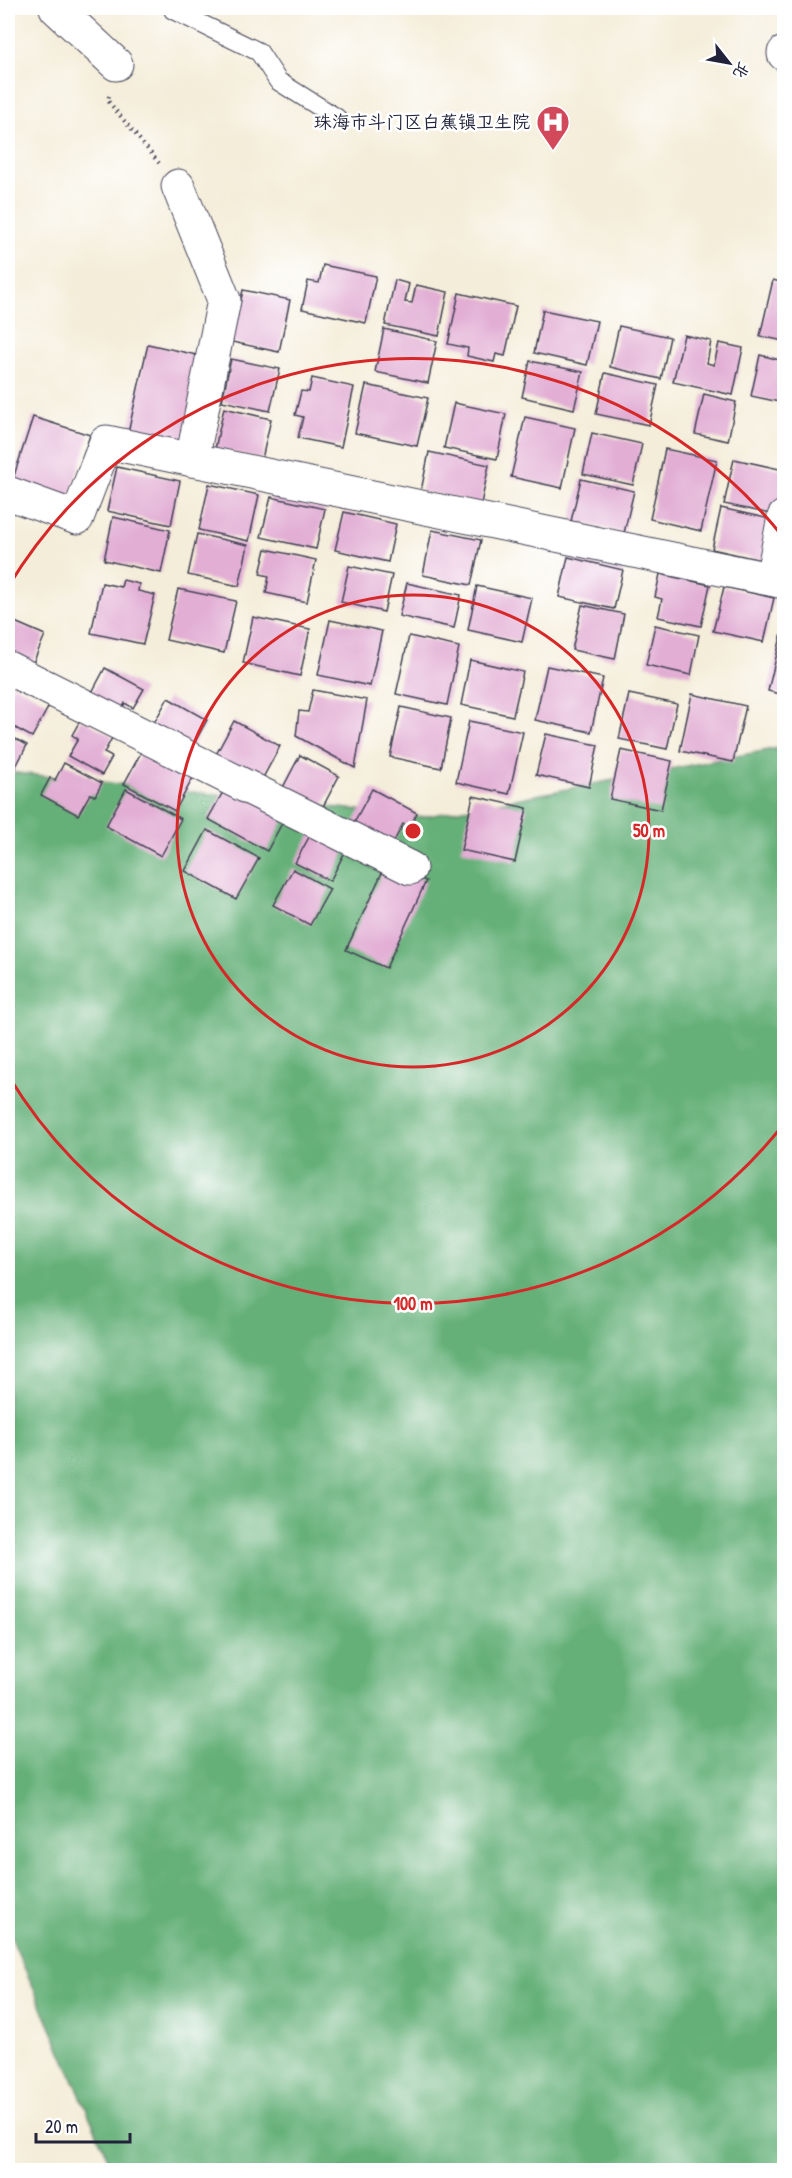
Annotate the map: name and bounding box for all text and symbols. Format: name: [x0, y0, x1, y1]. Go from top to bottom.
north arrow: [699, 33, 759, 93]
text: 北: [728, 58, 755, 83]
hospital icon: 珠海市斗门区白蕉镇卫生院: [535, 104, 571, 151]
place label: 珠海市斗门区白蕉镇卫生院: [314, 109, 530, 134]
text: 50 m: [633, 818, 665, 843]
centre of rings: [403, 821, 423, 841]
text: 100 m: [393, 1291, 433, 1316]
scale bar: [36, 2106, 130, 2144]
text: 20 m: [45, 2114, 78, 2139]

